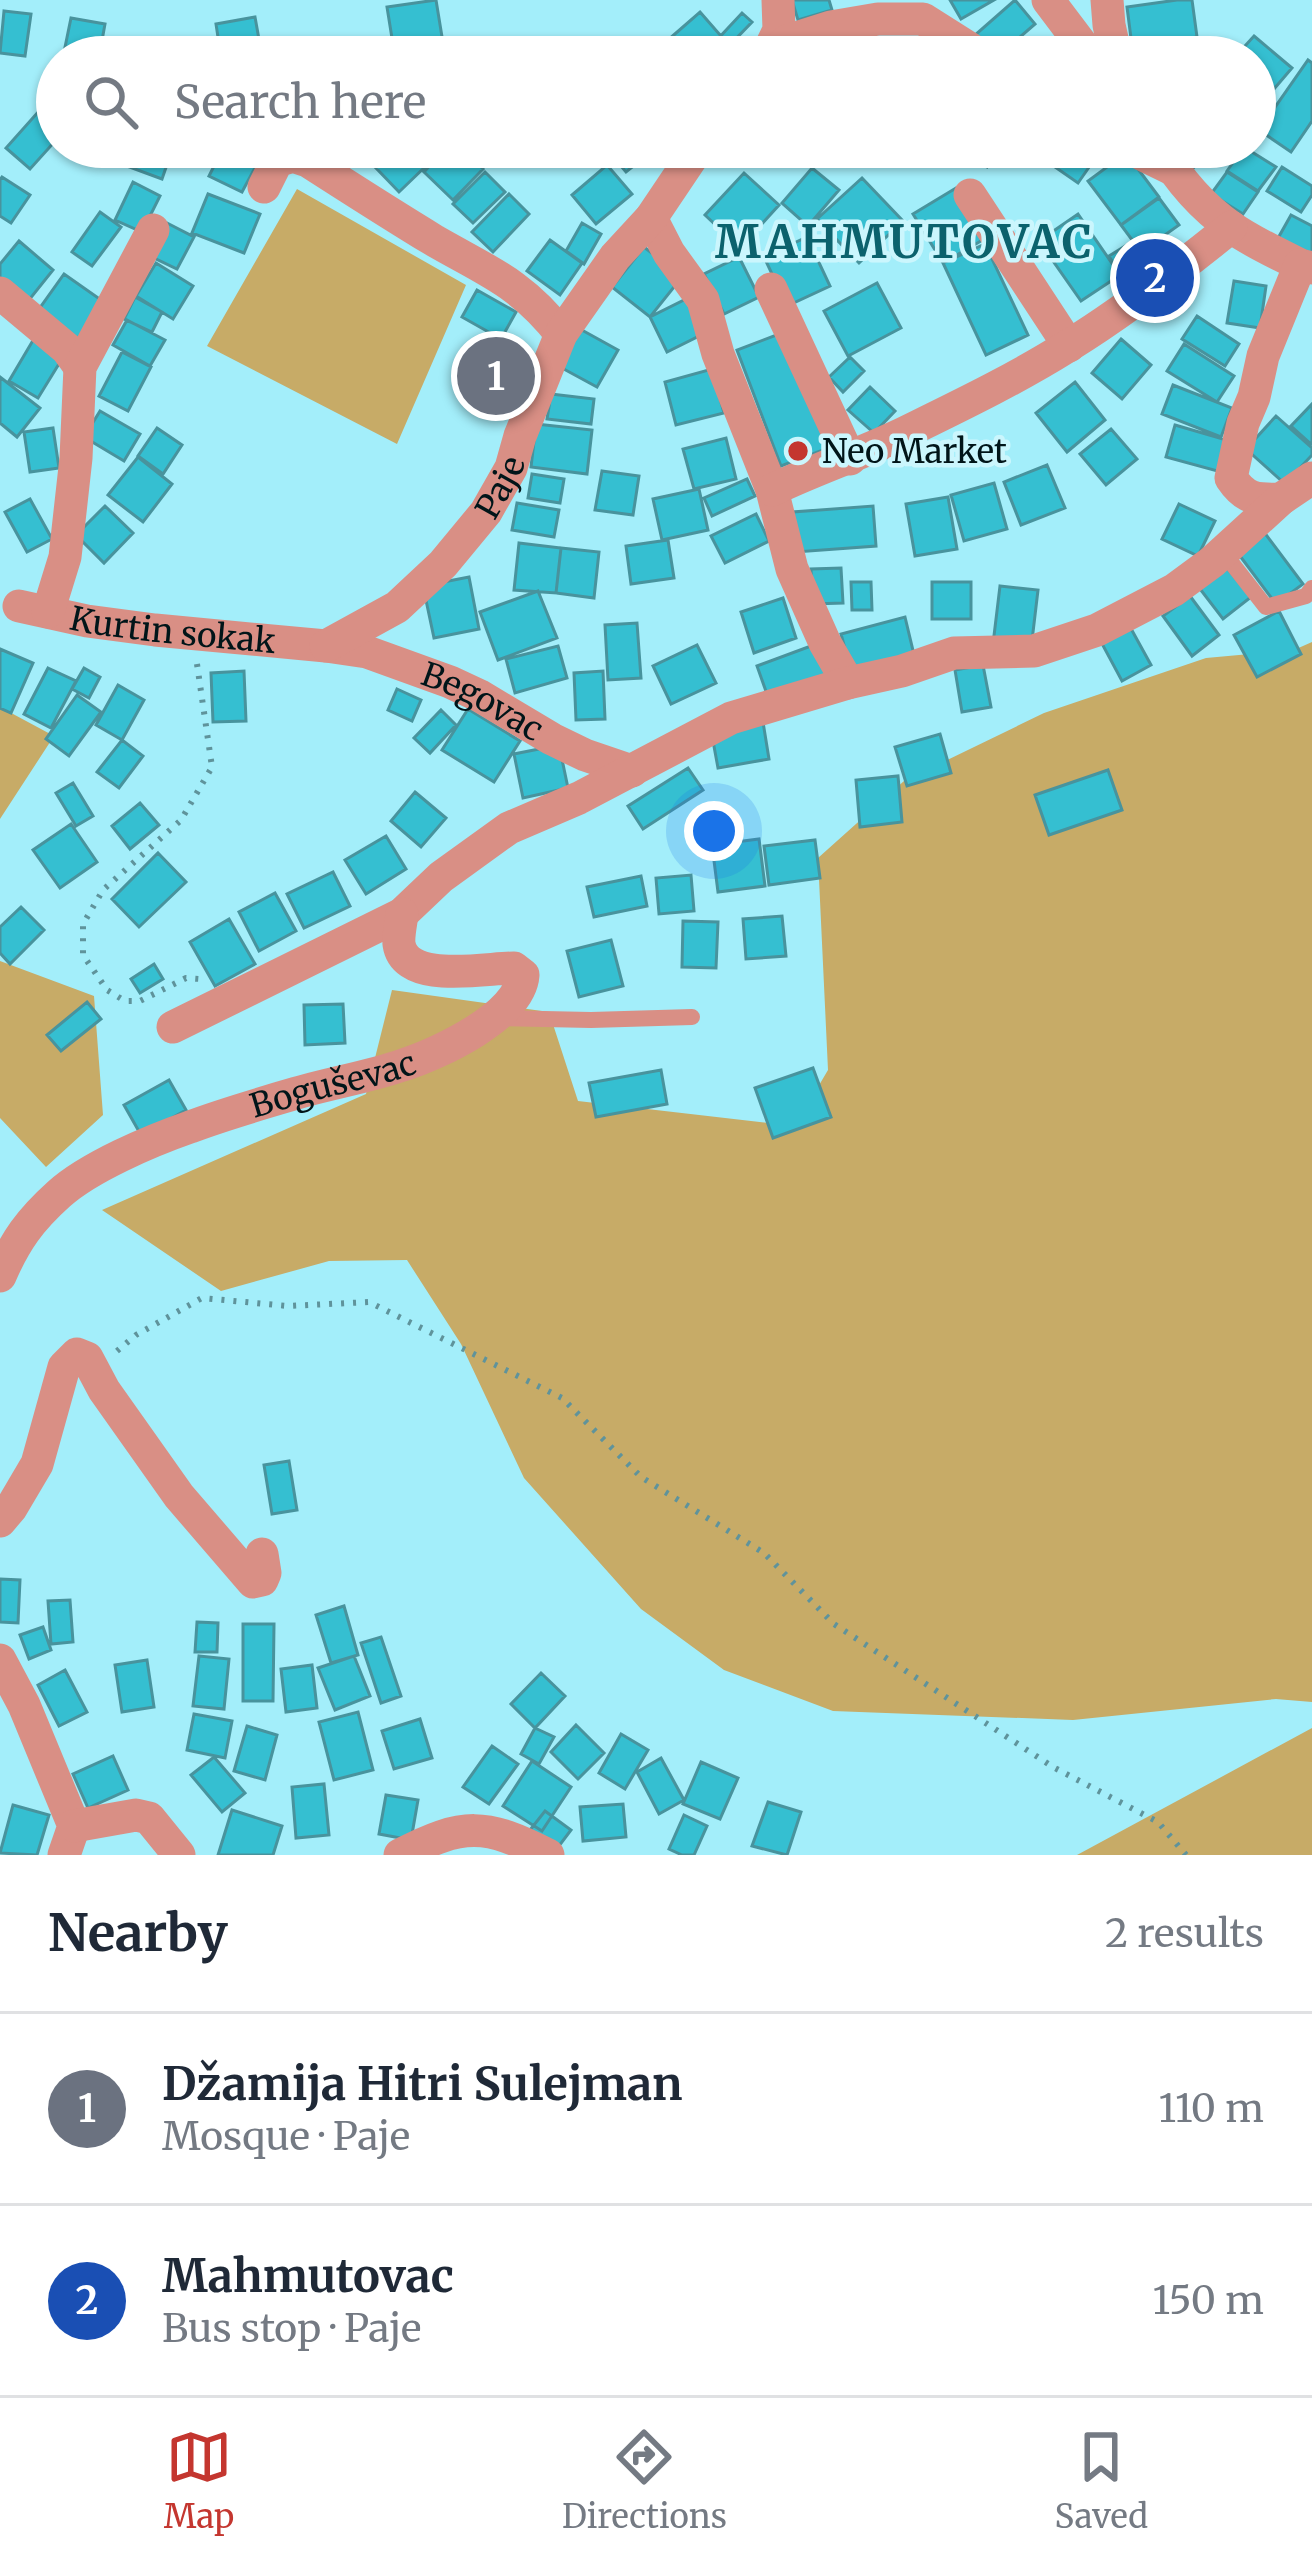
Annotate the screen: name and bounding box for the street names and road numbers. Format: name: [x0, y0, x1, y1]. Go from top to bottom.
street label: Paje: [467, 452, 534, 526]
street label: Kurtin sokak: [66, 598, 277, 662]
street label: Begovac: [416, 653, 551, 750]
street label: Boguševac: [245, 1042, 421, 1127]

